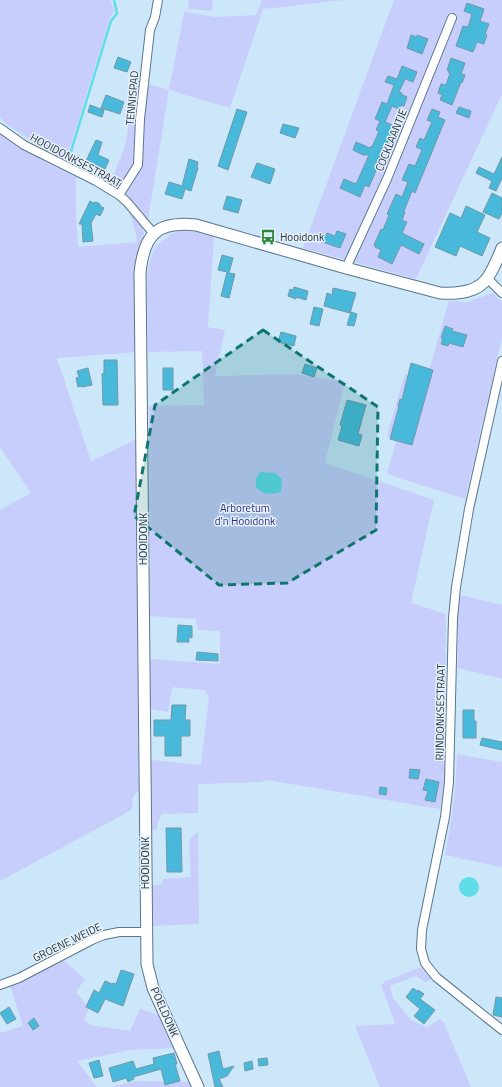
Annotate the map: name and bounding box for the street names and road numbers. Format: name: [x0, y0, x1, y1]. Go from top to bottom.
street label: TENNISPAD: [122, 70, 142, 126]
street label: COCKLAANTJE: [371, 106, 411, 174]
street label: HOOIDONKSESTRAAT: [27, 129, 125, 191]
street label: HOOIDONK: [135, 512, 151, 565]
street label: RIJNDONKSESTRAAT: [431, 663, 449, 761]
street label: HOOIDONK: [137, 836, 153, 889]
street label: GROENE WEIDE: [30, 918, 104, 966]
street label: POELDONK: [147, 984, 183, 1040]

